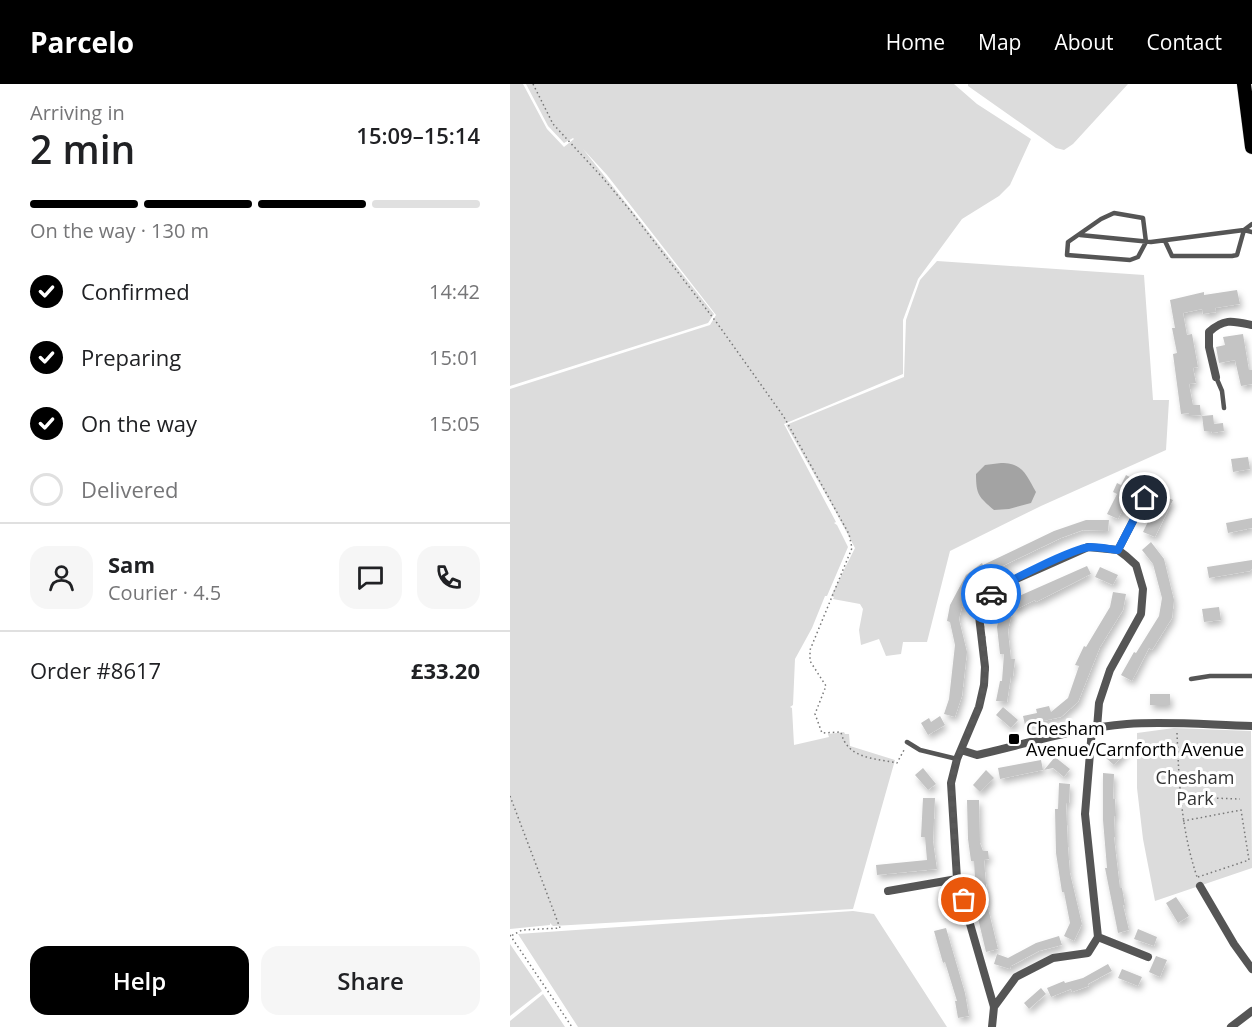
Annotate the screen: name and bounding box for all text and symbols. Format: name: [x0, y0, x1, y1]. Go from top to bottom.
text: Parcelo: [30, 23, 134, 61]
text: Home: [886, 28, 945, 56]
text: Map: [978, 28, 1021, 56]
text: About: [1054, 28, 1114, 56]
text: Contact: [1147, 28, 1222, 56]
text: Arriving in: [30, 99, 125, 126]
text: 15:09–15:14: [356, 120, 480, 150]
text: 2 min: [30, 122, 135, 175]
text: On the way · 130 m: [30, 217, 209, 244]
icon: check: [30, 275, 63, 308]
text: Confirmed: [81, 276, 190, 306]
text: 14:42: [429, 278, 480, 305]
icon: check: [30, 341, 63, 374]
text: Preparing: [81, 342, 181, 372]
text: 15:01: [429, 344, 480, 371]
icon: check: [30, 407, 63, 440]
text: On the way: [81, 408, 197, 438]
text: 15:05: [429, 410, 480, 437]
pin: [1119, 472, 1170, 523]
text: Delivered: [81, 474, 179, 504]
icon: home: [1128, 481, 1161, 514]
button: person: [30, 546, 93, 609]
button: chat: [339, 546, 402, 609]
button: phone: [417, 546, 480, 609]
text: Sam: [108, 549, 155, 579]
courier: [961, 564, 1021, 624]
icon: car: [975, 578, 1008, 611]
text: Courier · 4.5: [108, 579, 221, 606]
text: Order #8617: [30, 655, 161, 685]
text: £33.20: [411, 655, 480, 685]
place label: Chesham Avenue/Carnforth Avenue: [1026, 716, 1244, 761]
marker: Chesham Avenue/Carnforth Avenue: [1007, 732, 1021, 746]
park label: Chesham Park: [1156, 765, 1234, 810]
pin: [938, 874, 989, 925]
icon: bag: [947, 883, 980, 916]
button: Help: [30, 946, 249, 1015]
button: Share: [261, 946, 480, 1015]

